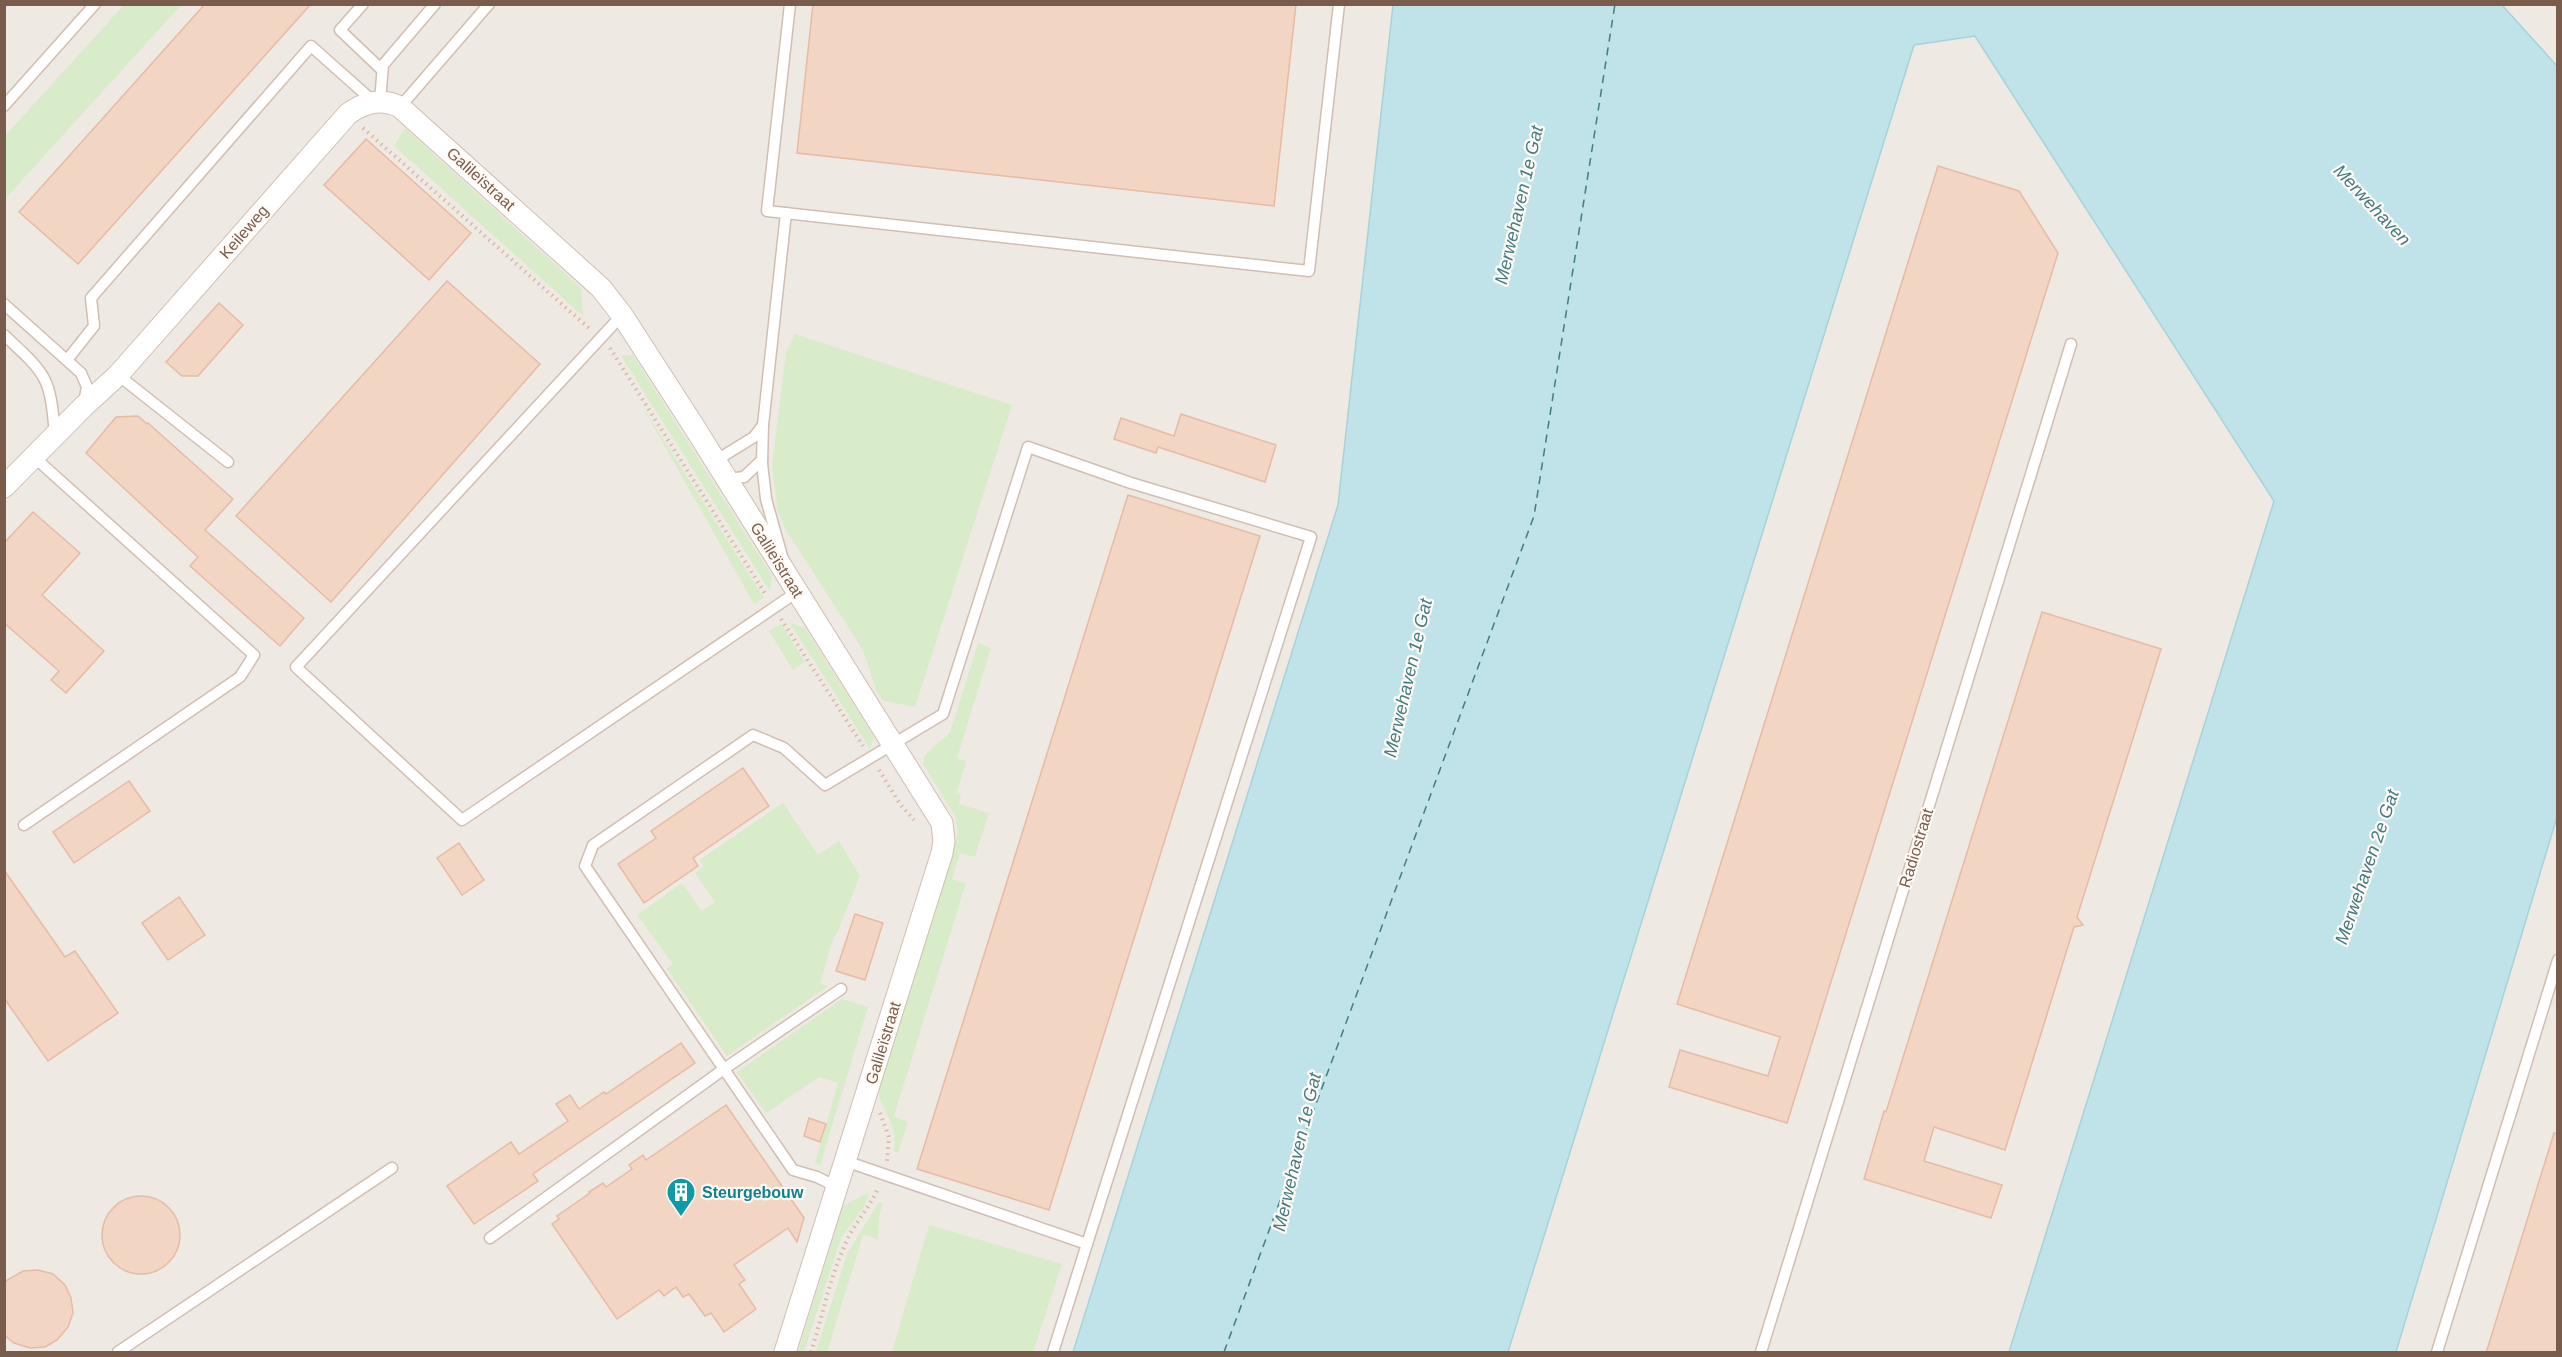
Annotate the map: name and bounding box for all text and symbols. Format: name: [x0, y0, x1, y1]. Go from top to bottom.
water label: Merwehaven 1e Gat: [1491, 123, 1547, 286]
street label: Galileïstraat: [444, 144, 519, 214]
water label: Merwehaven: [2330, 160, 2414, 250]
street label: Keileweg: [216, 202, 272, 262]
street label: Galileïstraat: [747, 519, 807, 601]
water label: Merwehaven 1e Gat: [1380, 596, 1436, 759]
water label: Merwehaven 2e Gat: [2331, 786, 2403, 947]
street label: Radiostraat: [1896, 806, 1936, 890]
street label: Galileïstraat: [862, 999, 904, 1086]
water label: Merwehaven 1e Gat: [1269, 1070, 1325, 1233]
building icon: Steurgebouw: [665, 1176, 697, 1218]
place label: Steurgebouw: [702, 1184, 804, 1201]

